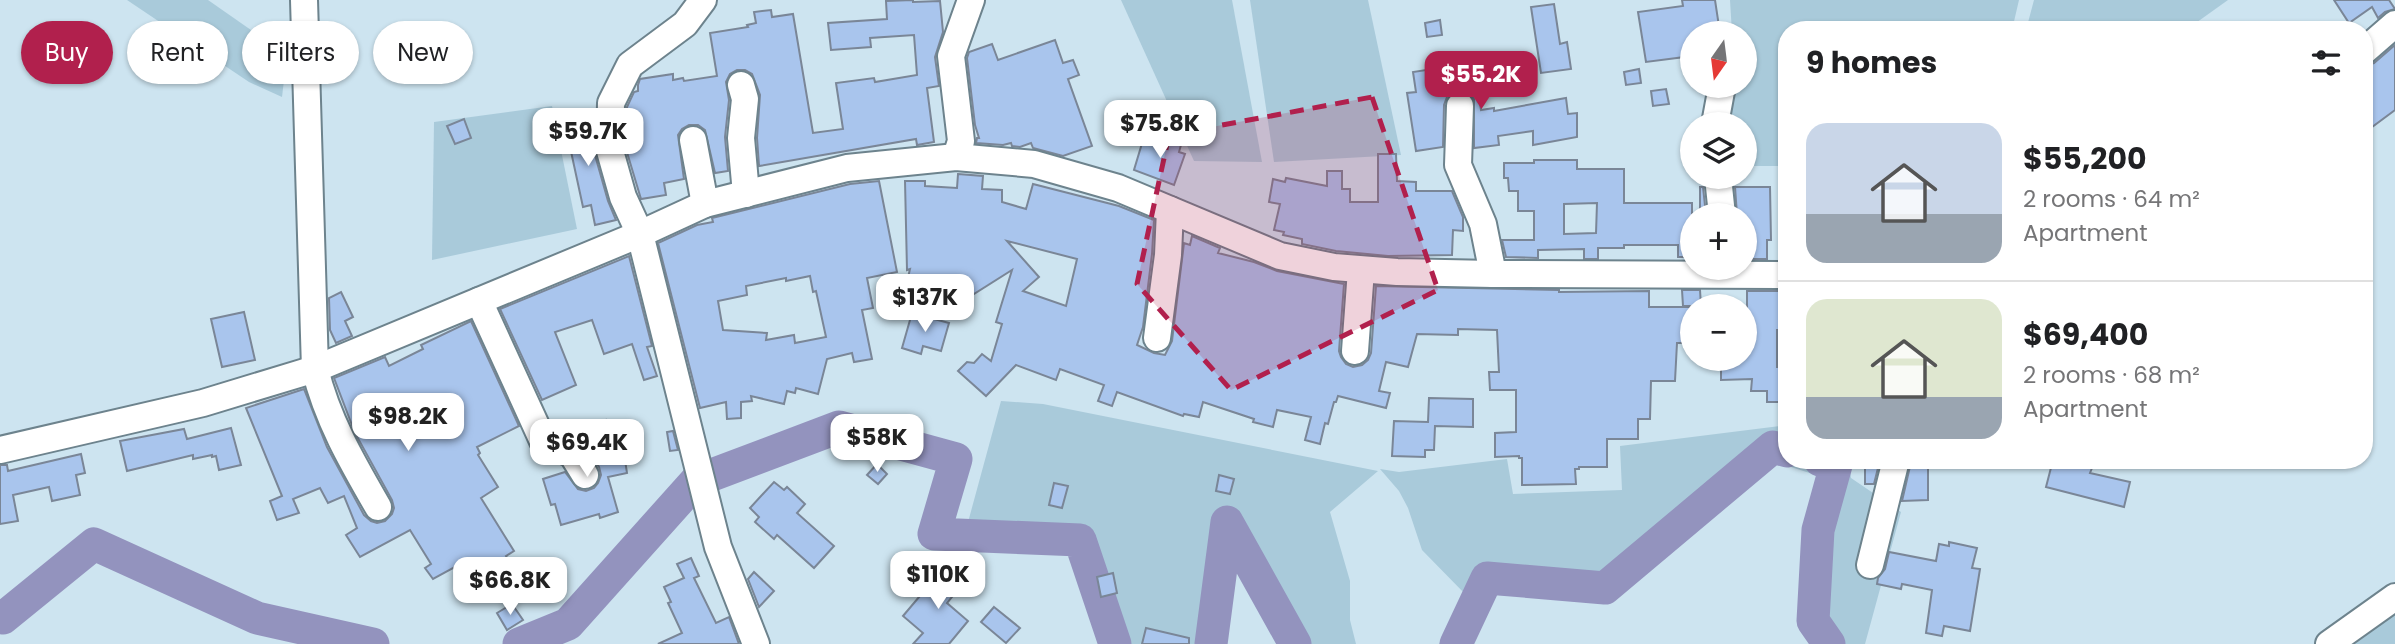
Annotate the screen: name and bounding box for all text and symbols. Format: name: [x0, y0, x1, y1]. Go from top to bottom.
chip: Buy: [21, 21, 113, 84]
chip: Rent: [127, 21, 228, 84]
chip: Filters: [242, 21, 359, 84]
chip: New: [373, 21, 473, 84]
north arrow: [1680, 21, 1757, 98]
map controls: [1680, 21, 1757, 371]
text: 9 homes: [1806, 41, 1937, 84]
icon: filters: [2307, 44, 2345, 82]
pin: $55.2K: [1424, 52, 1538, 111]
text: $55.2K: [1441, 58, 1521, 90]
pin: $75.8K: [1103, 100, 1217, 160]
text: $75.8K: [1120, 107, 1200, 139]
pin: $59.7K: [531, 108, 645, 168]
button: layers: [1680, 112, 1757, 189]
text: $59.7K: [548, 115, 628, 147]
text: $55,200: [2023, 137, 2147, 180]
icon: home: [1862, 151, 1946, 235]
text: 2 rooms · 64 m²: [2023, 183, 2200, 215]
button: +: [1680, 203, 1757, 280]
text: Apartment: [2023, 217, 2148, 249]
pin: $137K: [876, 274, 974, 334]
text: $137K: [892, 281, 958, 313]
button: −: [1680, 294, 1757, 371]
text: $69,400: [2023, 313, 2148, 356]
icon: home: [1862, 327, 1946, 411]
text: 2 rooms · 68 m²: [2023, 359, 2200, 391]
pin: $98.2K: [351, 393, 465, 453]
text: Apartment: [2023, 393, 2148, 425]
text: $98.2K: [368, 400, 448, 432]
pin: $58K: [836, 414, 918, 474]
pin: $69.4K: [530, 420, 644, 479]
text: $58K: [846, 421, 908, 453]
text: $69.4K: [546, 426, 628, 458]
pin: $110K: [889, 552, 987, 611]
pin: $66.8K: [453, 558, 567, 617]
text: $110K: [906, 558, 970, 590]
text: $66.8K: [469, 564, 551, 596]

